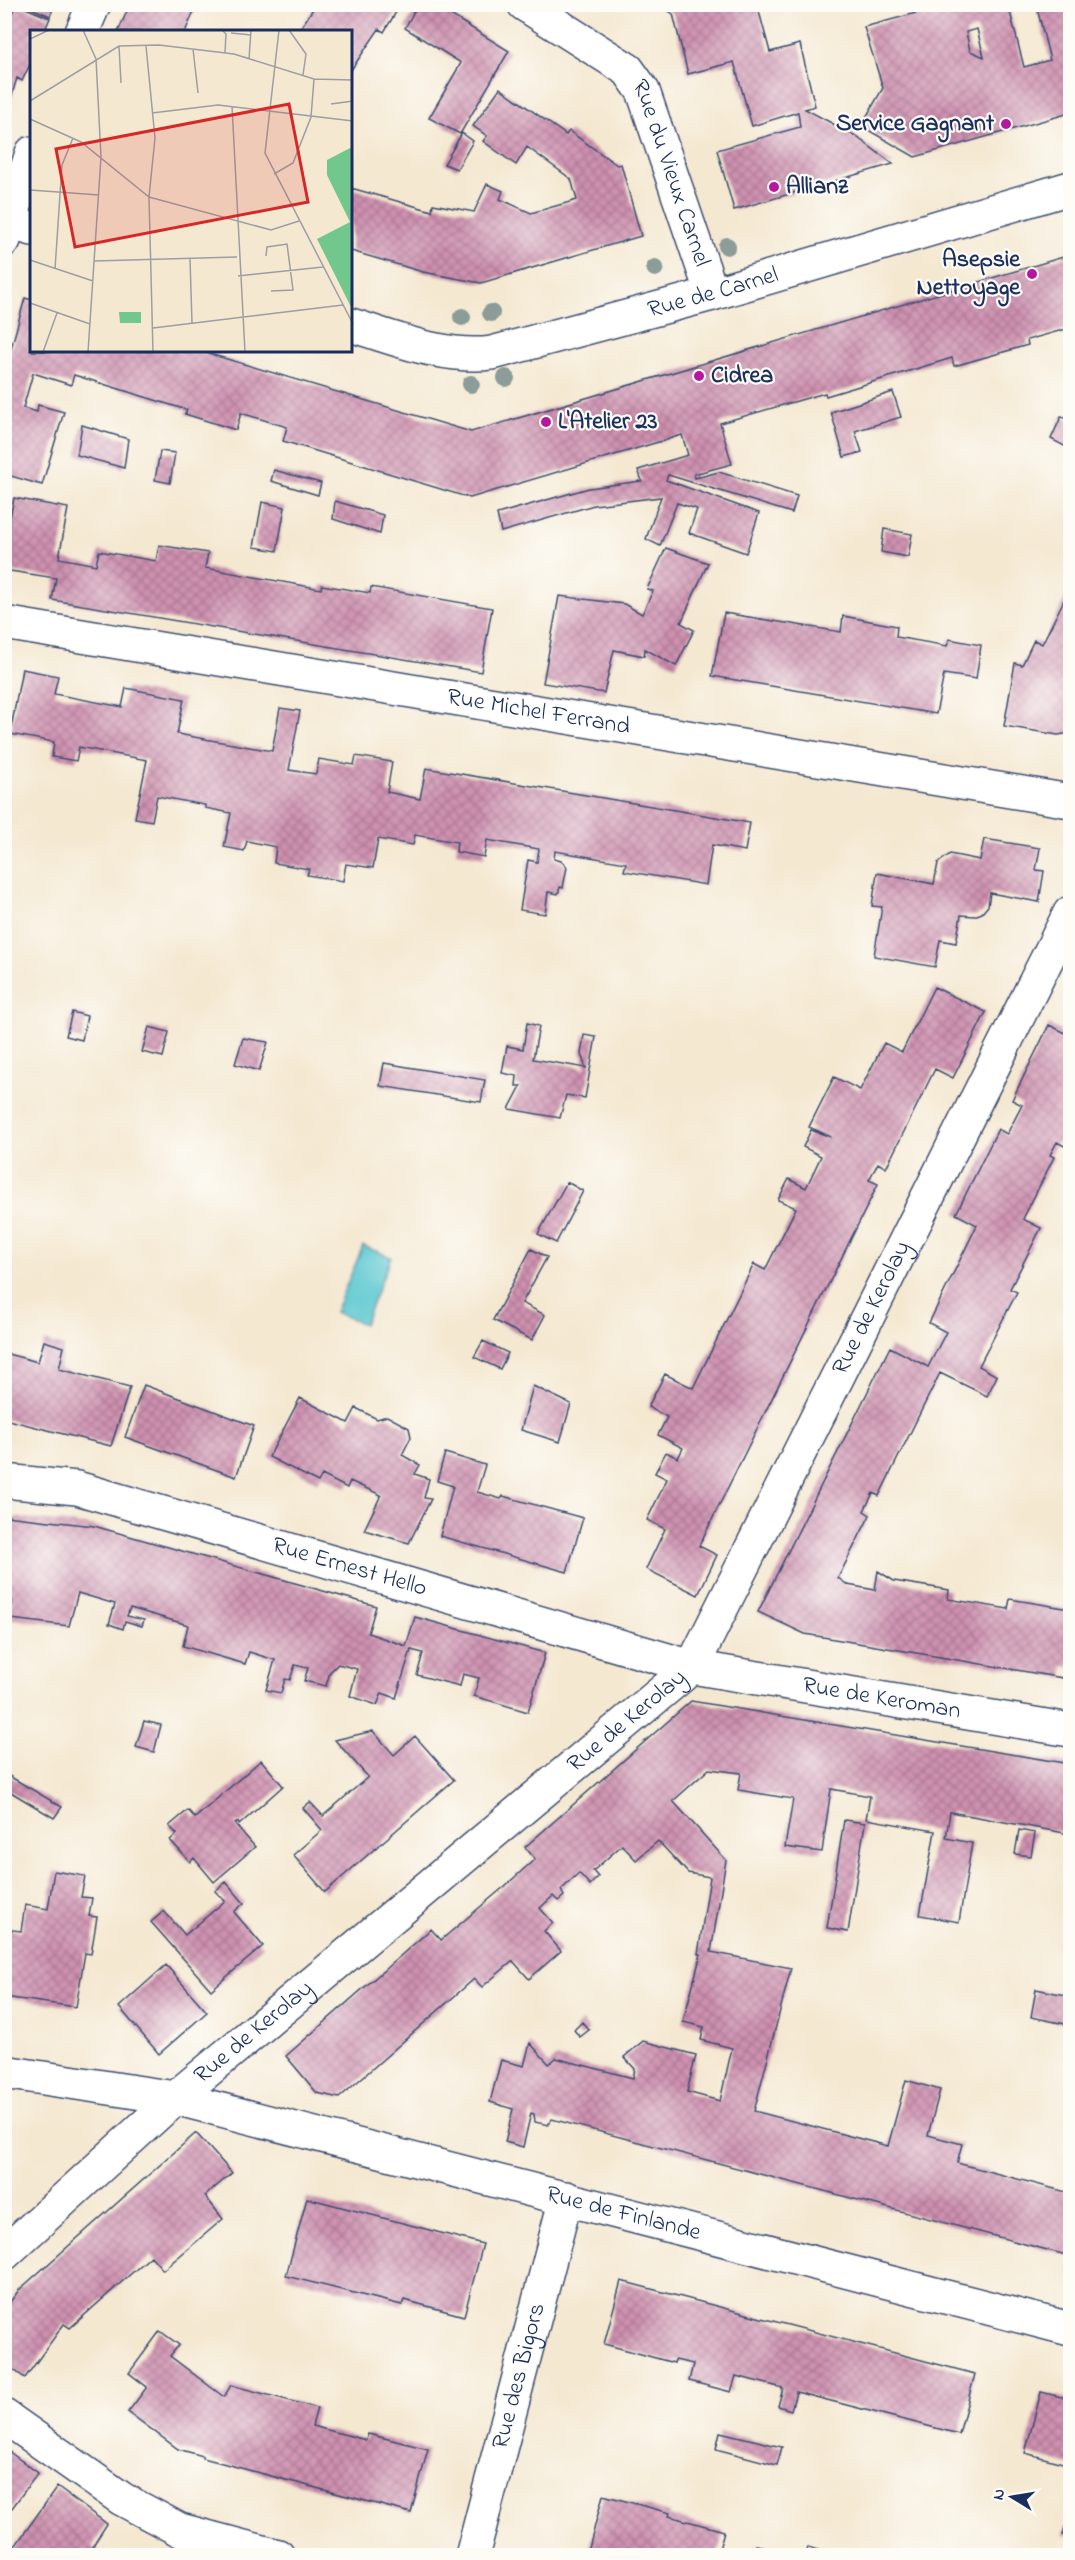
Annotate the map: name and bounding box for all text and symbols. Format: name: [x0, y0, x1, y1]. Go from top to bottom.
inset map: [30, 30, 352, 352]
street label: Rue du Vieux Carnel: [623, 72, 719, 271]
place label: Service Gagnant: [836, 107, 995, 143]
marker: Service Gagnant: [999, 117, 1013, 131]
place label: Allianz: [786, 170, 849, 205]
marker: Allianz: [767, 180, 781, 194]
place label: Asepsie Nettoyage: [917, 243, 1021, 307]
street label: Rue de Carnel: [644, 258, 783, 328]
marker: Asepsie Nettoyage: [1025, 267, 1039, 281]
place label: Cidrea: [711, 359, 773, 394]
marker: Cidrea: [692, 369, 706, 383]
place label: L'Atelier 23: [558, 405, 657, 440]
marker: L'Atelier 23: [539, 415, 553, 429]
street label: Rue Michel Ferrand: [444, 680, 633, 745]
street label: Rue de Kerolay: [824, 1235, 921, 1381]
street label: Rue Ernest Hello: [268, 1528, 431, 1606]
street label: Rue de Kerolay: [560, 1661, 695, 1781]
street label: Rue de Keroman: [800, 1668, 963, 1729]
street label: Rue de Kerolay: [186, 1972, 322, 2093]
street label: Rue de Finlande: [542, 2177, 705, 2251]
street label: Rue des Bigors: [483, 2299, 555, 2453]
north arrow: [982, 2467, 1042, 2527]
text: N: [986, 2487, 1012, 2502]

